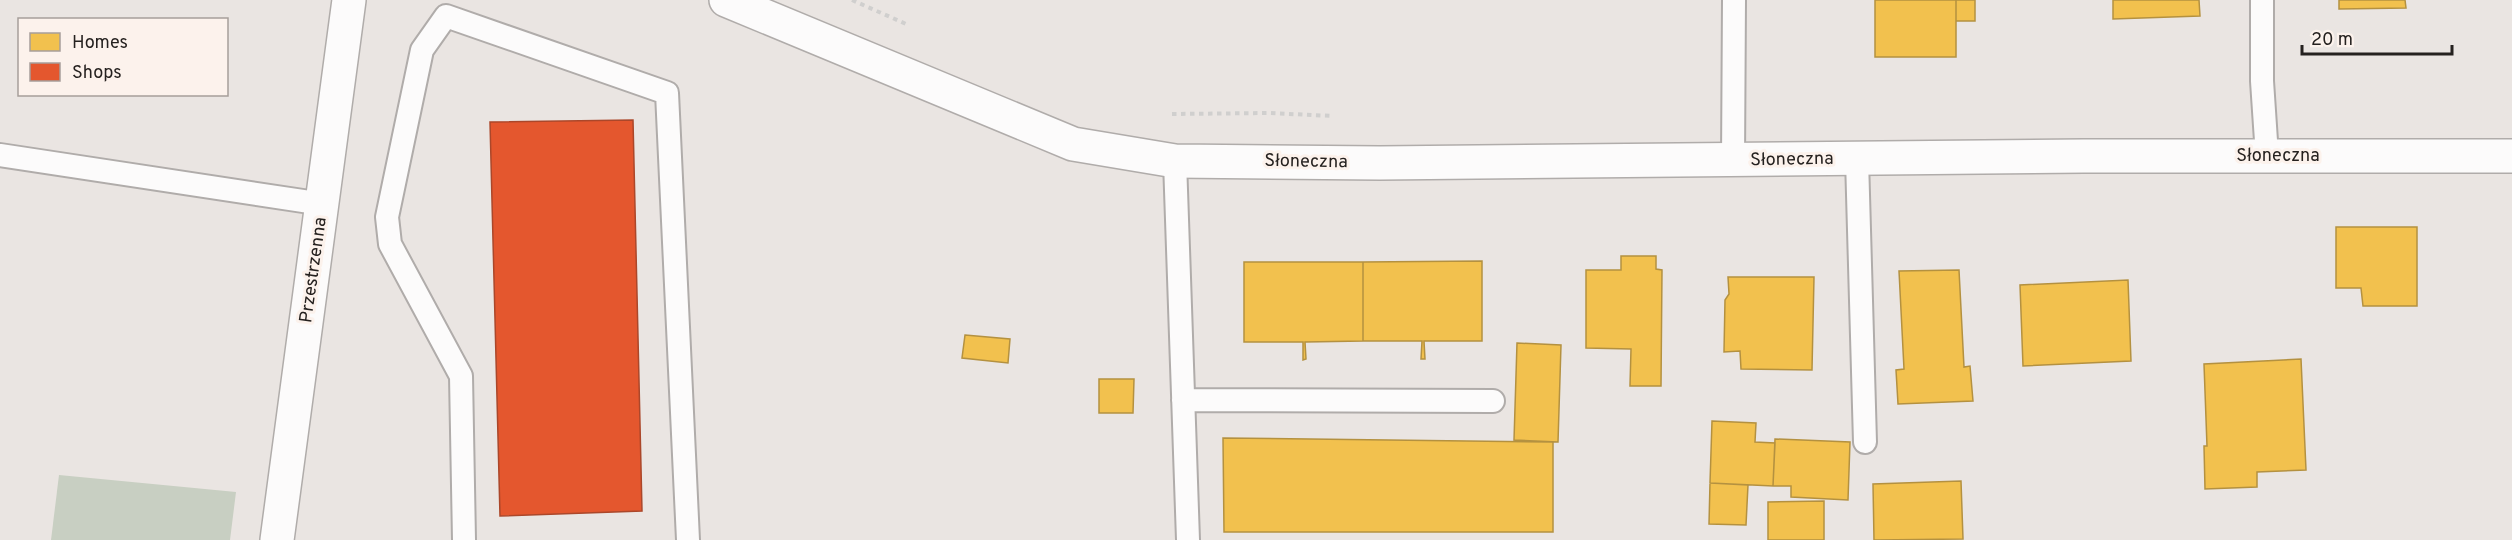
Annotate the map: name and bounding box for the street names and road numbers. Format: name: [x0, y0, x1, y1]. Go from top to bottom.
street label: Słoneczna: [2236, 145, 2320, 168]
street label: Słoneczna: [1750, 148, 1834, 172]
street label: Słoneczna: [1264, 150, 1348, 174]
street label: Przestrzenna: [295, 216, 333, 324]

